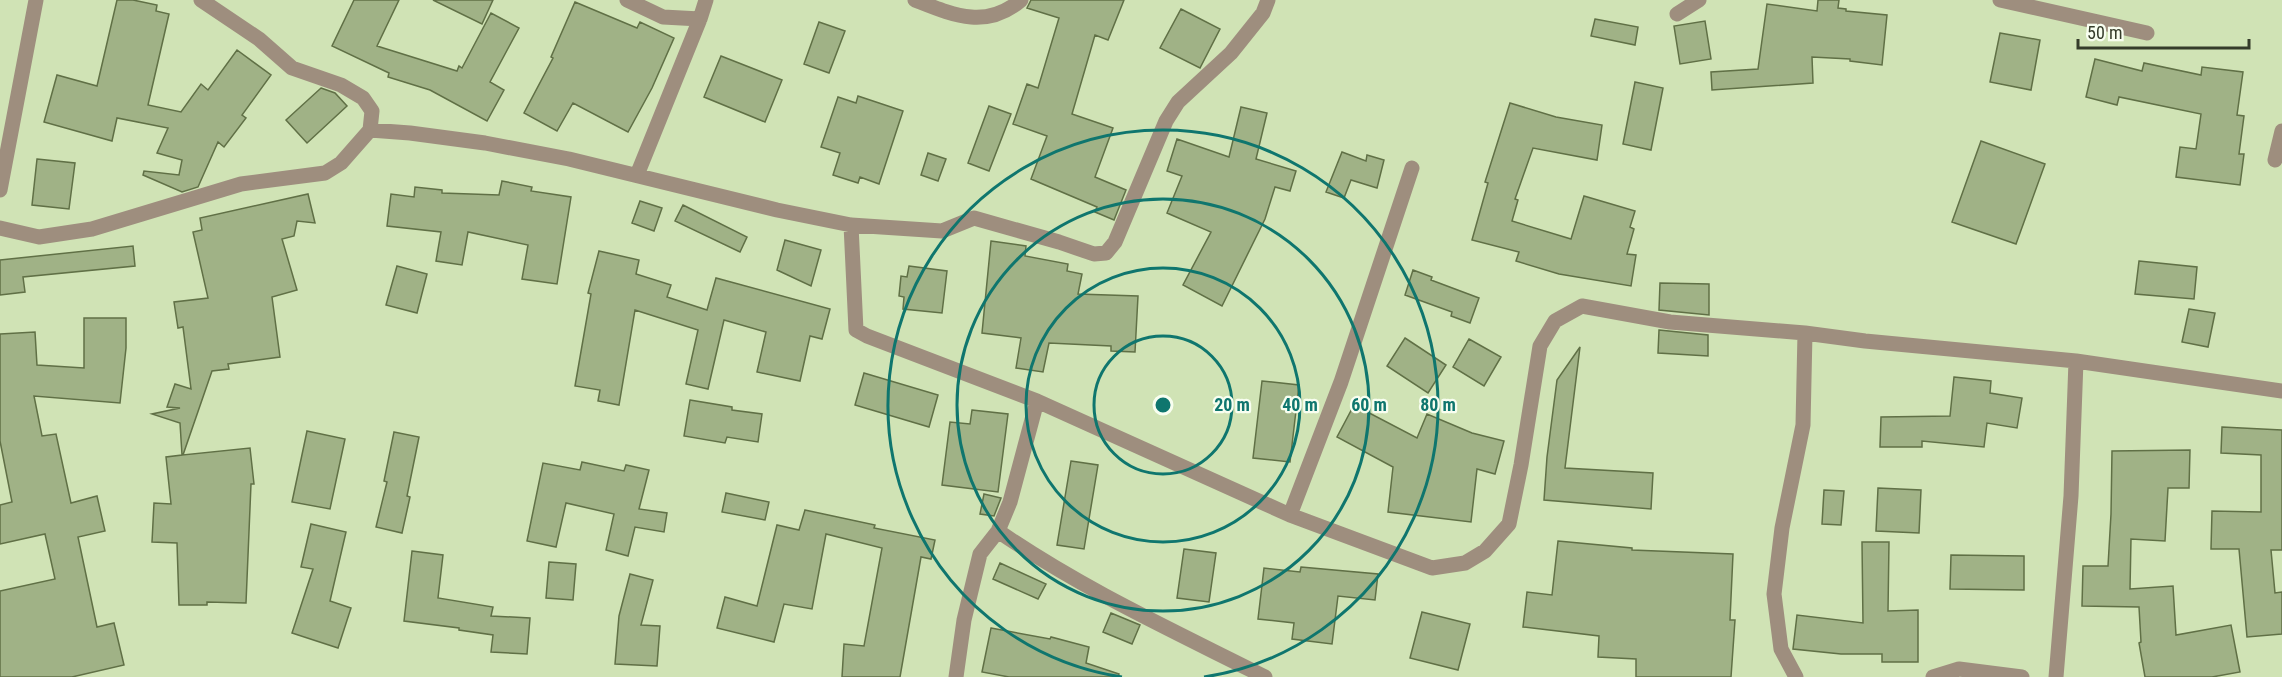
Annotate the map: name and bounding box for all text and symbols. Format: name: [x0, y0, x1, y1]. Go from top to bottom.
scale bar: [2078, 12, 2249, 50]
text: 50 m: [2087, 22, 2122, 43]
text: 20 m: [1214, 394, 1250, 415]
text: 40 m: [1282, 394, 1318, 415]
text: 60 m: [1351, 394, 1387, 415]
text: 80 m: [1420, 394, 1456, 415]
centre of rings: [1153, 395, 1173, 415]

